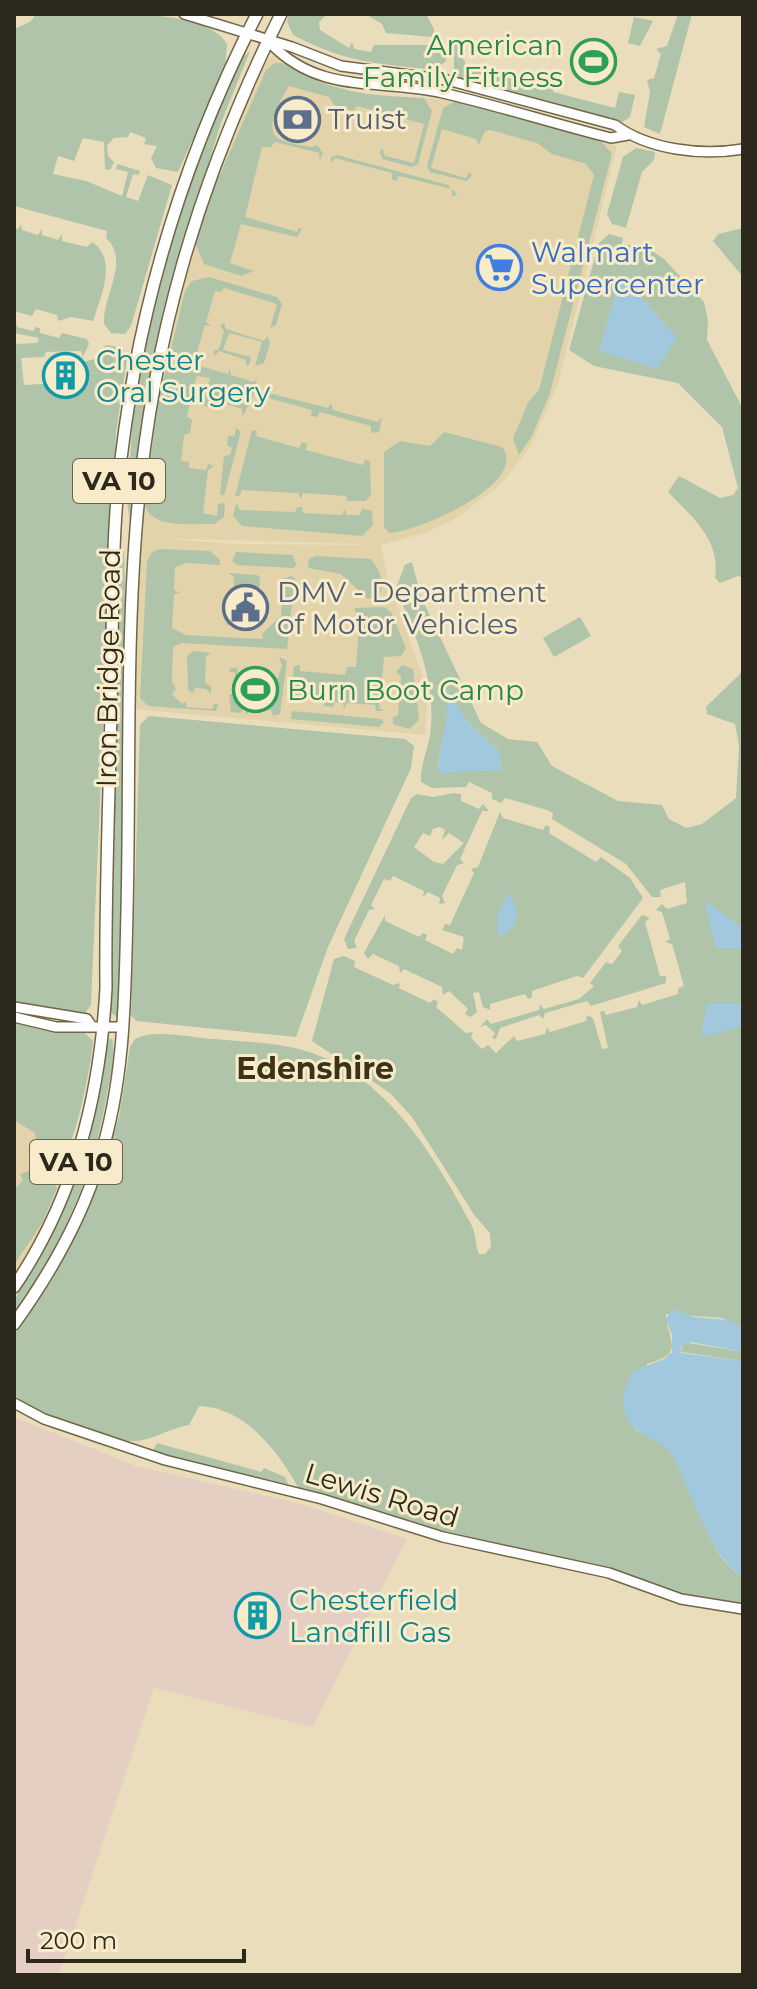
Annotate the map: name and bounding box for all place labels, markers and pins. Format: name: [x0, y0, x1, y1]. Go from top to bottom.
place label: American Family Fitness: [363, 28, 563, 94]
sports icon: American Family Fitness: [570, 37, 618, 85]
bank icon: Truist: [273, 95, 321, 143]
place label: Truist: [328, 102, 406, 136]
place label: Walmart Supercenter: [531, 235, 704, 301]
supermarket icon: Walmart Supercenter: [476, 244, 524, 292]
place label: Chester Oral Surgery: [96, 343, 271, 409]
building icon: Chester Oral Surgery: [41, 352, 89, 400]
place label: DMV - Department of Motor Vehicles: [277, 575, 547, 641]
public building icon: DMV - Department of Motor Vehicles: [222, 584, 270, 632]
sports icon: Burn Boot Camp: [232, 666, 280, 714]
place label: Burn Boot Camp: [287, 673, 524, 707]
place label: Chesterfield Landfill Gas: [289, 1583, 458, 1649]
building icon: Chesterfield Landfill Gas: [234, 1592, 282, 1640]

